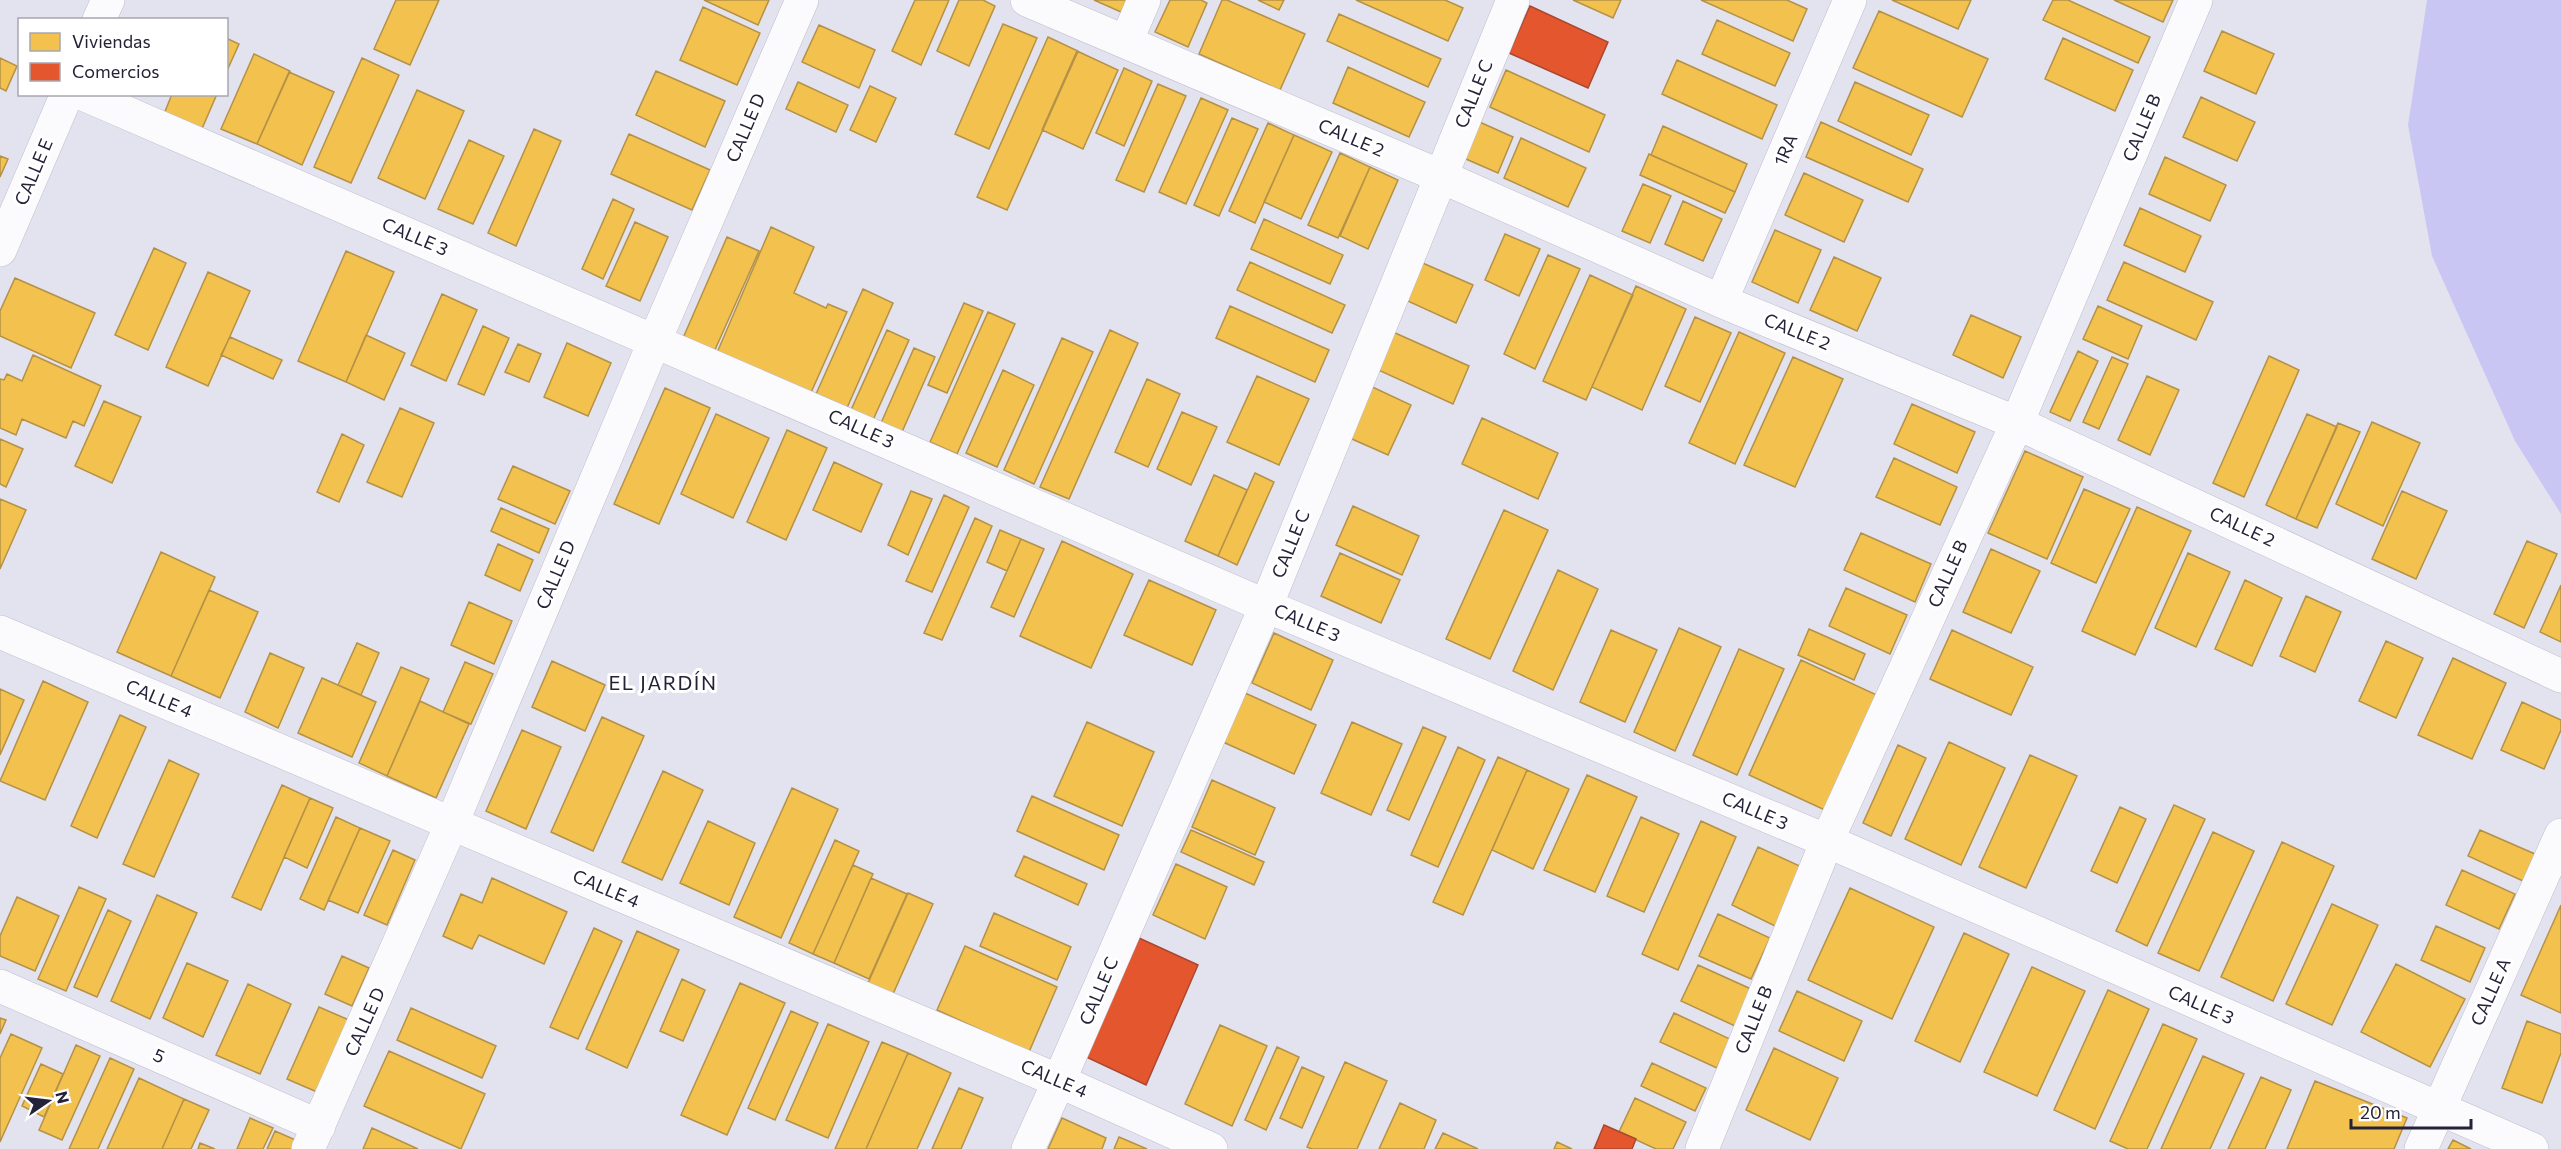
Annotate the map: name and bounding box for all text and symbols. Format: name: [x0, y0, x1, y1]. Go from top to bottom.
legend: [18, 18, 228, 96]
text: Viviendas: [72, 30, 151, 52]
street label: CALLE C: [1449, 56, 1497, 131]
text: Comercios: [72, 60, 159, 82]
street label: CALLE D: [721, 90, 769, 165]
street label: CALLE B: [2117, 91, 2165, 165]
street label: CALLE 2: [1315, 113, 1388, 161]
street label: 1RA: [1769, 130, 1801, 169]
street label: CALLE E: [9, 135, 57, 208]
street label: CALLE 3: [379, 212, 452, 260]
street label: CALLE 2: [1761, 308, 1834, 354]
street label: CALLE 3: [825, 404, 898, 452]
street label: CALLE 2: [2206, 501, 2279, 551]
street label: CALLE C: [1266, 506, 1314, 581]
street label: CALLE D: [531, 537, 579, 612]
street label: CALLE B: [1923, 537, 1972, 611]
street label: CALLE 3: [1271, 598, 1344, 646]
district label: EL JARDÍN: [608, 670, 718, 694]
street label: CALLE 4: [123, 674, 196, 722]
street label: CALLE 3: [1719, 786, 1792, 834]
street label: CALLE 4: [570, 864, 643, 912]
street label: CALLE C: [1074, 953, 1122, 1028]
street label: CALLE A: [2465, 954, 2515, 1029]
street label: CALLE 3: [2165, 980, 2238, 1028]
street label: CALLE B: [1730, 983, 1777, 1057]
street label: CALLE D: [339, 984, 389, 1059]
street label: 5: [150, 1043, 169, 1067]
street label: CALLE 4: [1018, 1054, 1091, 1102]
north arrow: [18, 1071, 78, 1131]
text: N: [52, 1089, 74, 1105]
scale bar: [2351, 1092, 2471, 1130]
text: 20 m: [2360, 1101, 2401, 1123]

